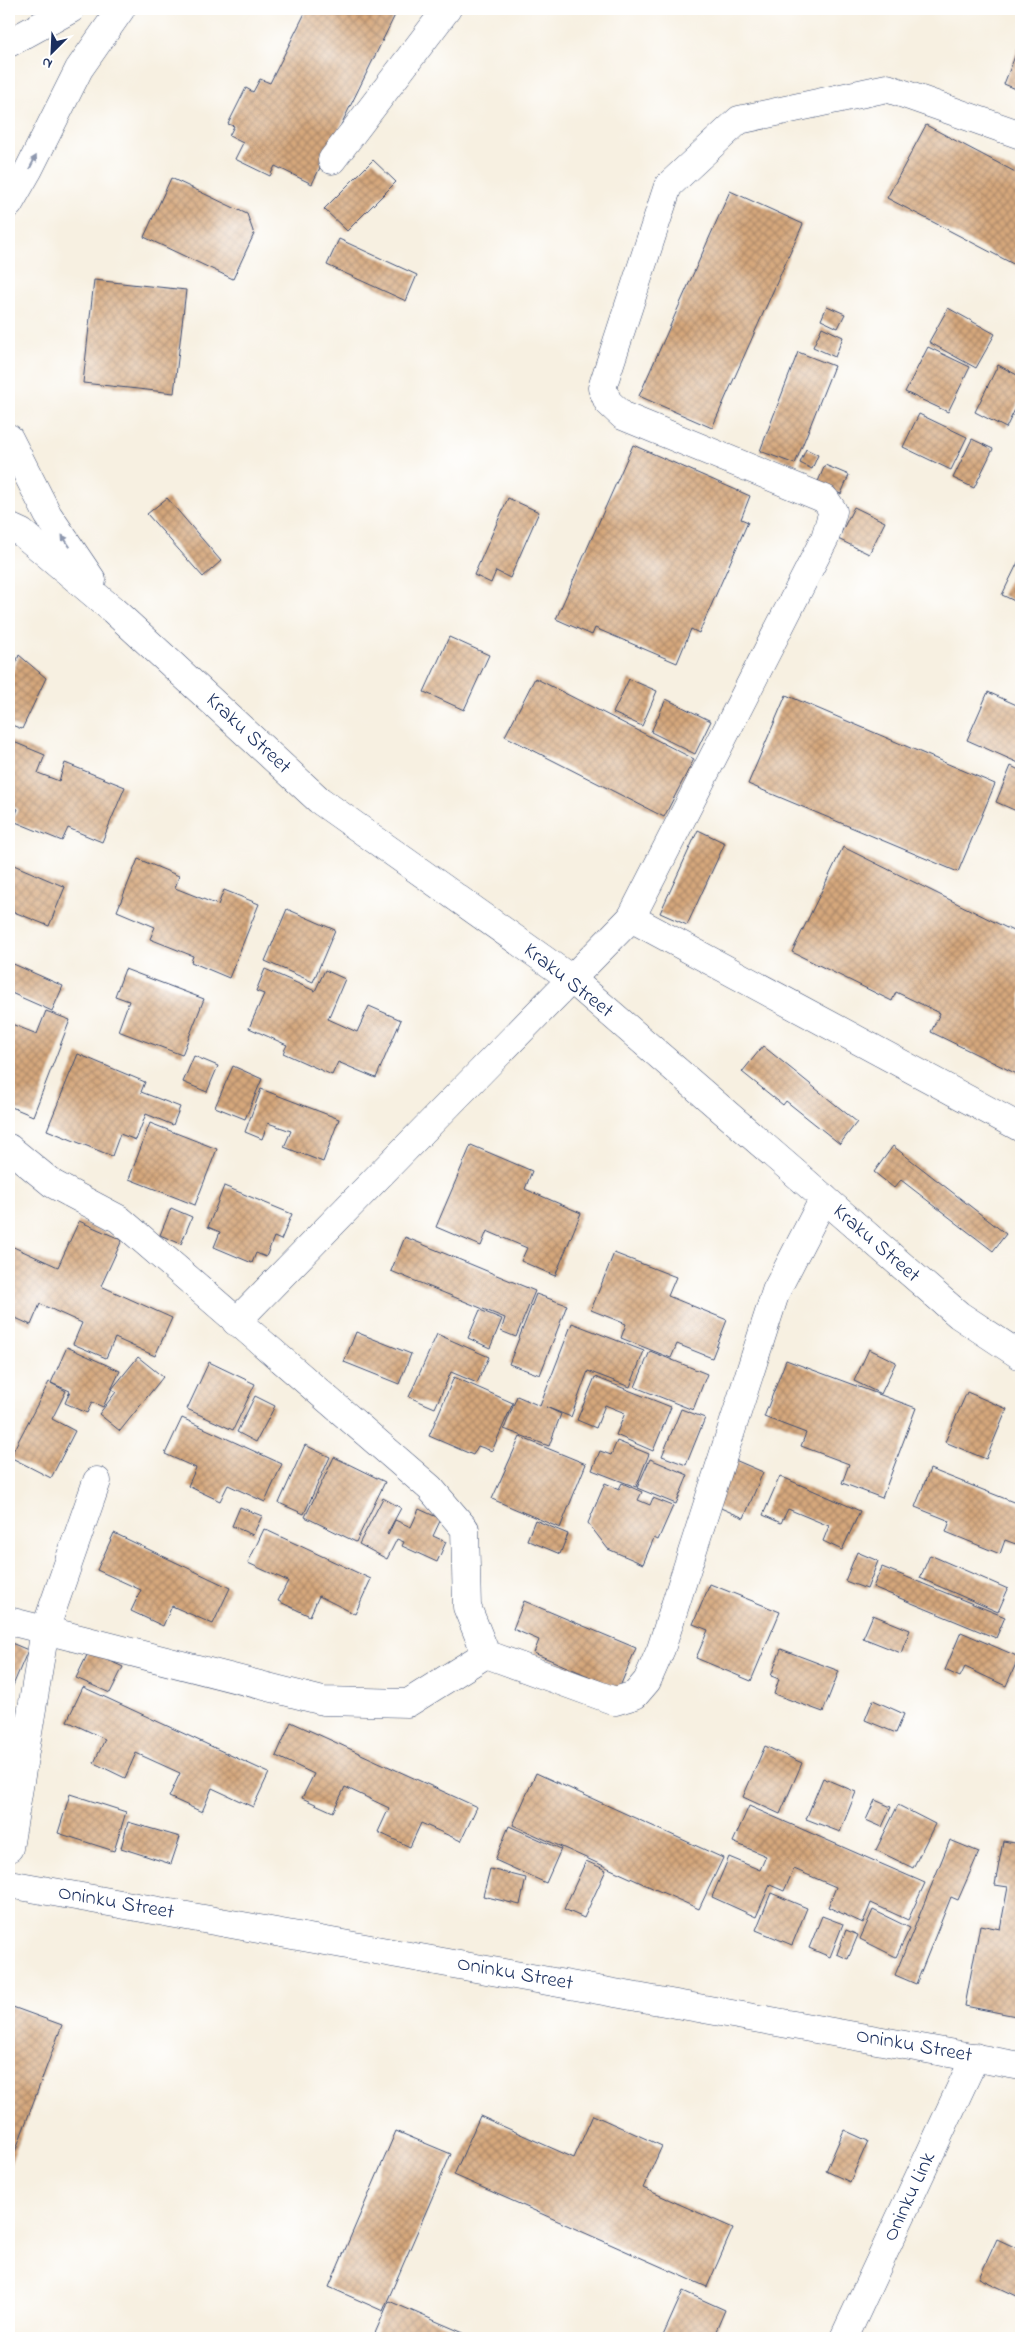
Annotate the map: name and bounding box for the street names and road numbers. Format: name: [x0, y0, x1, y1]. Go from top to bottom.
street label: Kraku Street: [199, 686, 297, 782]
street label: Kraku Street: [516, 936, 620, 1026]
street label: Kraku Street: [826, 1197, 926, 1291]
street label: Oninku Street: [55, 1878, 177, 1928]
street label: Oninku Street: [454, 1949, 576, 1999]
street label: Oninku Street: [853, 2021, 975, 2071]
street label: Oninku Link: [876, 2147, 944, 2247]

